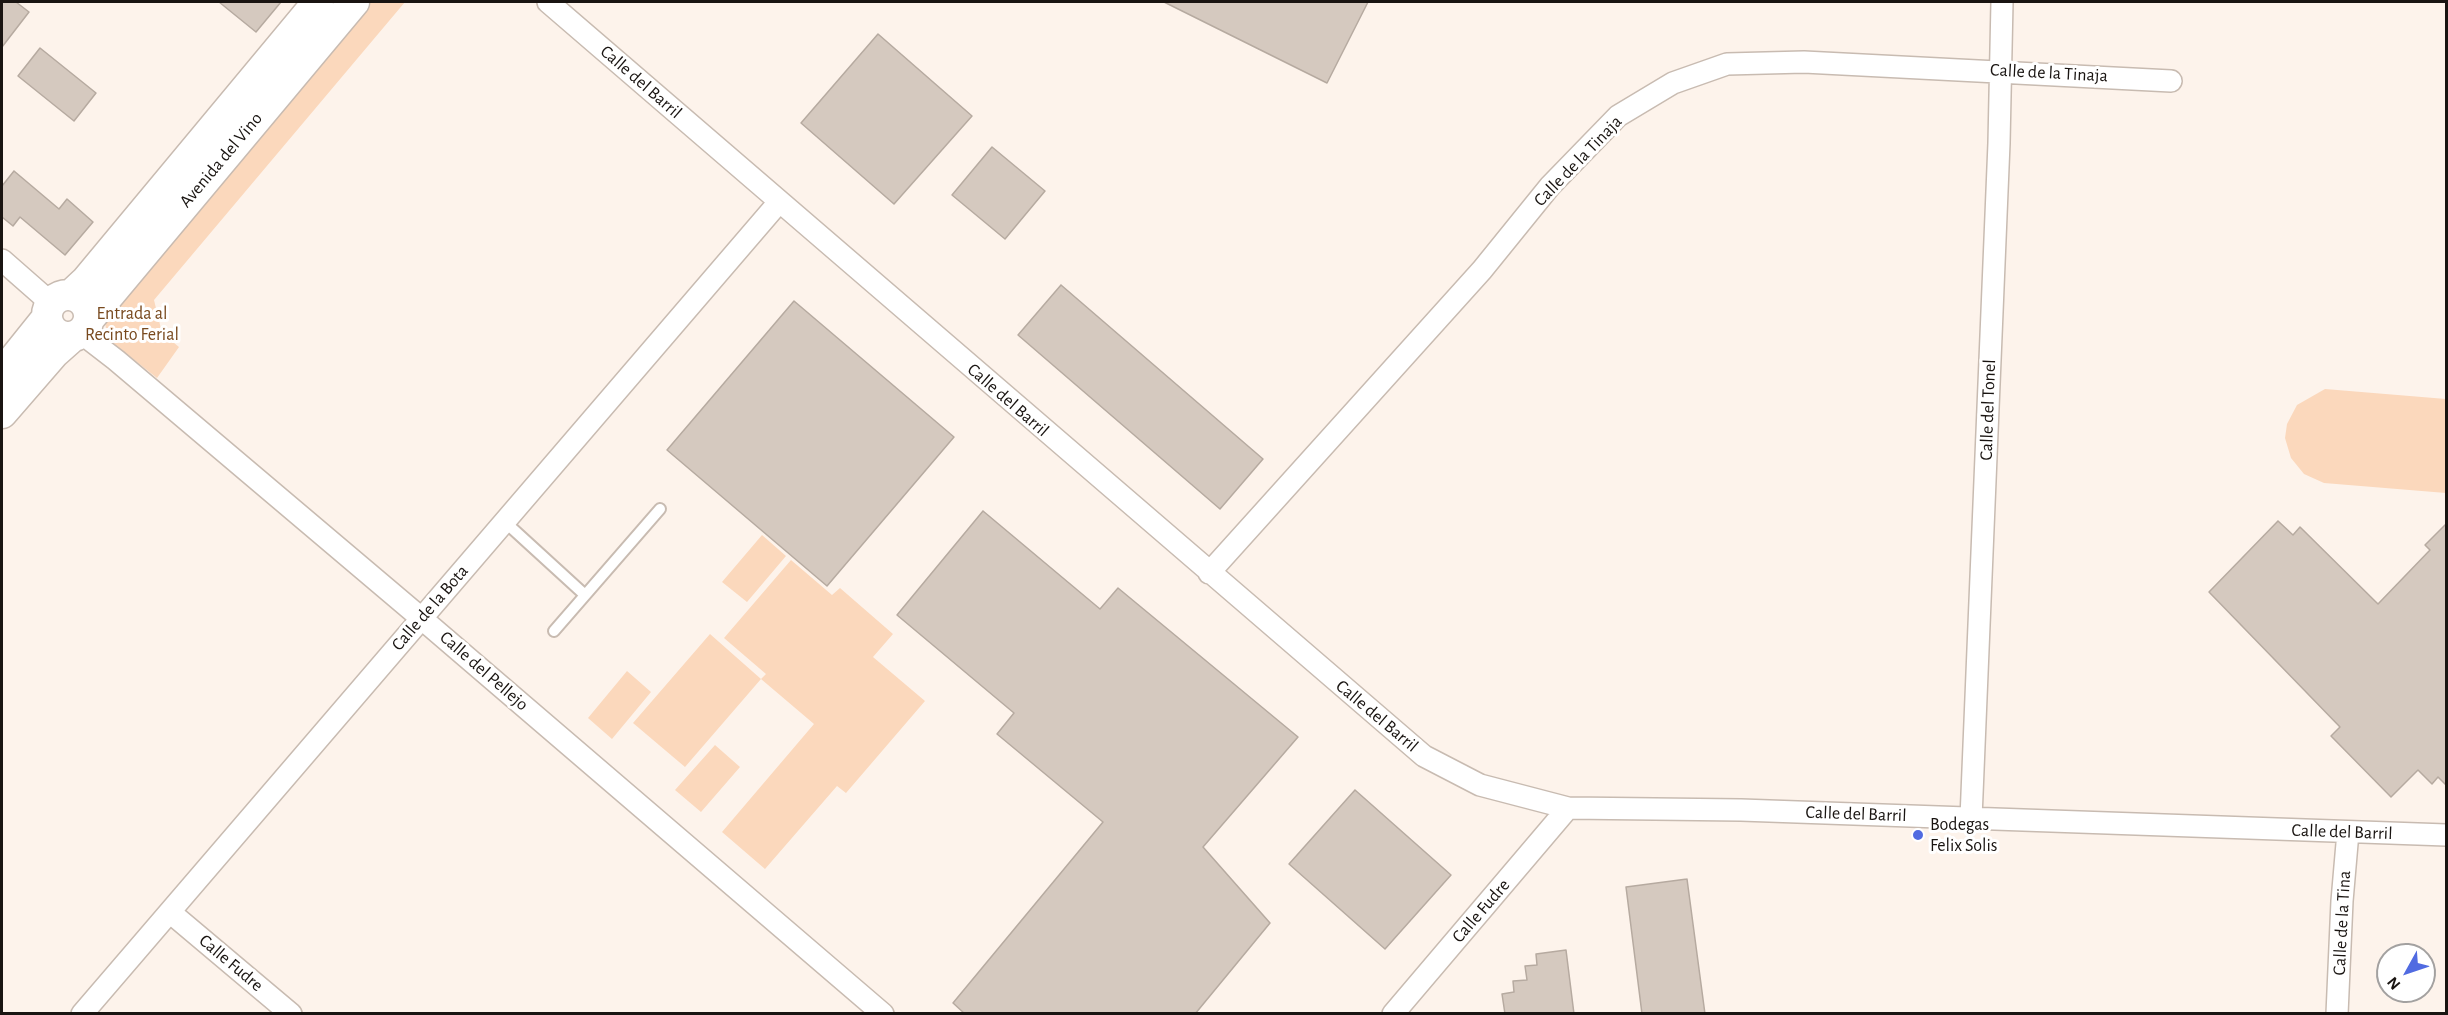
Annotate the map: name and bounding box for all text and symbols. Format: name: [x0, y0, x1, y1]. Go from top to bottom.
street label: Calle del Barril: [596, 41, 686, 123]
street label: Calle de la Tinaja: [1990, 59, 2108, 87]
street label: Avenida del Vino: [175, 108, 267, 212]
street label: Calle de la Tinaja: [1529, 111, 1627, 211]
park label: Entrada al Recinto Ferial: [85, 303, 179, 346]
street label: Calle del Barril: [963, 359, 1053, 441]
street label: Calle del Tonel: [1975, 359, 2001, 461]
street label: Calle de la Bota: [387, 561, 473, 655]
street label: Calle del Pellejo: [435, 627, 533, 715]
street label: Calle del Barril: [1331, 675, 1423, 757]
street label: Calle del Barril: [1805, 801, 1907, 827]
place label: Bodegas Felix Solis: [1930, 814, 1997, 856]
street label: Calle del Barril: [2291, 819, 2393, 845]
marker: Bodegas Felix Solis: [1911, 828, 1925, 842]
street label: Calle de la Tina: [2328, 870, 2356, 976]
street label: Calle Fudre: [1447, 875, 1515, 947]
street label: Calle Fudre: [194, 930, 268, 996]
north arrow: [2376, 943, 2436, 1003]
text: N: [2384, 974, 2403, 993]

